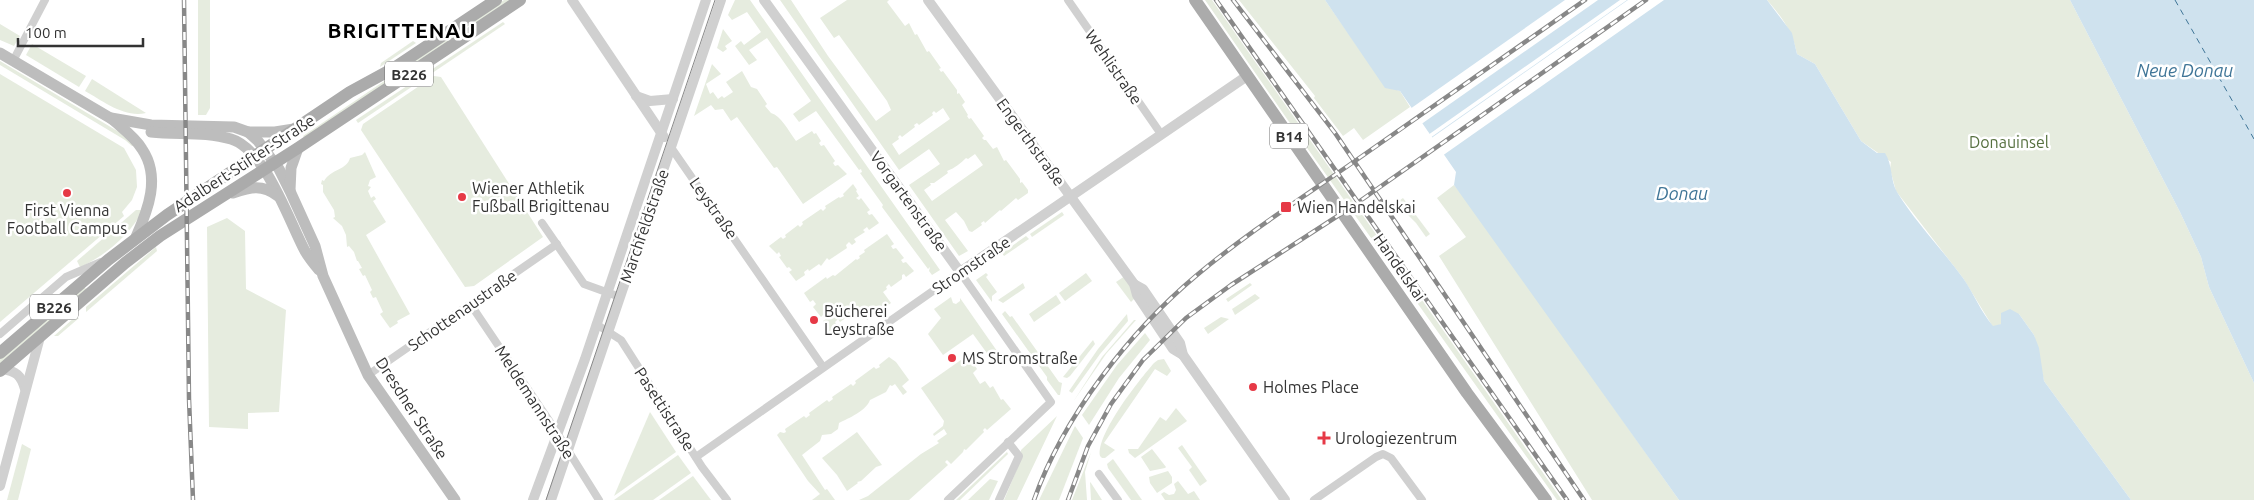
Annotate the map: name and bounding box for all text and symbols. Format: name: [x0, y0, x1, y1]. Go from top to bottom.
scale bar: [18, 15, 142, 47]
district label: BRIGITTENAU: [328, 18, 476, 42]
text: 100 m: [25, 24, 67, 41]
street label: Wehlistraße: [1082, 26, 1146, 108]
water label: Neue Donau: [2137, 60, 2233, 80]
road number: B226: [385, 62, 433, 86]
street label: Engerthstraße: [993, 95, 1069, 189]
street label: Adalbert-Stifter-Straße: [170, 111, 318, 215]
road number: B14: [1270, 124, 1308, 148]
park label: Donauinsel: [1969, 133, 2049, 151]
street label: Vorgartenstraße: [867, 148, 951, 254]
street label: Marchfeldstraße: [616, 167, 672, 285]
street label: Leystraße: [686, 174, 742, 242]
place label: Wiener Athletik Fußball Brigittenau: [472, 179, 610, 215]
water label: Donau: [1656, 183, 1708, 203]
marker: First Vienna Football Campus: [61, 187, 73, 199]
marker: Wiener Athletik Fußball Brigittenau: [456, 191, 468, 203]
place label: Wien Handelskai: [1297, 198, 1416, 216]
marker: Wien Handelskai: [1279, 200, 1293, 214]
place label: First Vienna Football Campus: [7, 201, 127, 237]
street label: Handelskai: [1370, 230, 1430, 304]
street label: Stromstraße: [929, 232, 1013, 298]
street label: Schottenaustraße: [404, 266, 520, 354]
road number: B226: [30, 294, 78, 320]
place label: Bücherei Leystraße: [824, 302, 895, 338]
marker: Bücherei Leystraße: [808, 314, 820, 326]
street label: Meldemannstraße: [492, 342, 578, 462]
place label: MS Stromstraße: [962, 349, 1078, 367]
marker: MS Stromstraße: [946, 352, 958, 364]
street label: Dresdner Straße: [372, 354, 452, 462]
street label: Pasettistraße: [631, 364, 699, 454]
place label: Holmes Place: [1263, 378, 1359, 396]
marker: Holmes Place: [1247, 381, 1259, 393]
place label: Urologiezentrum: [1335, 429, 1457, 447]
marker: Urologiezentrum: [1317, 431, 1331, 445]

